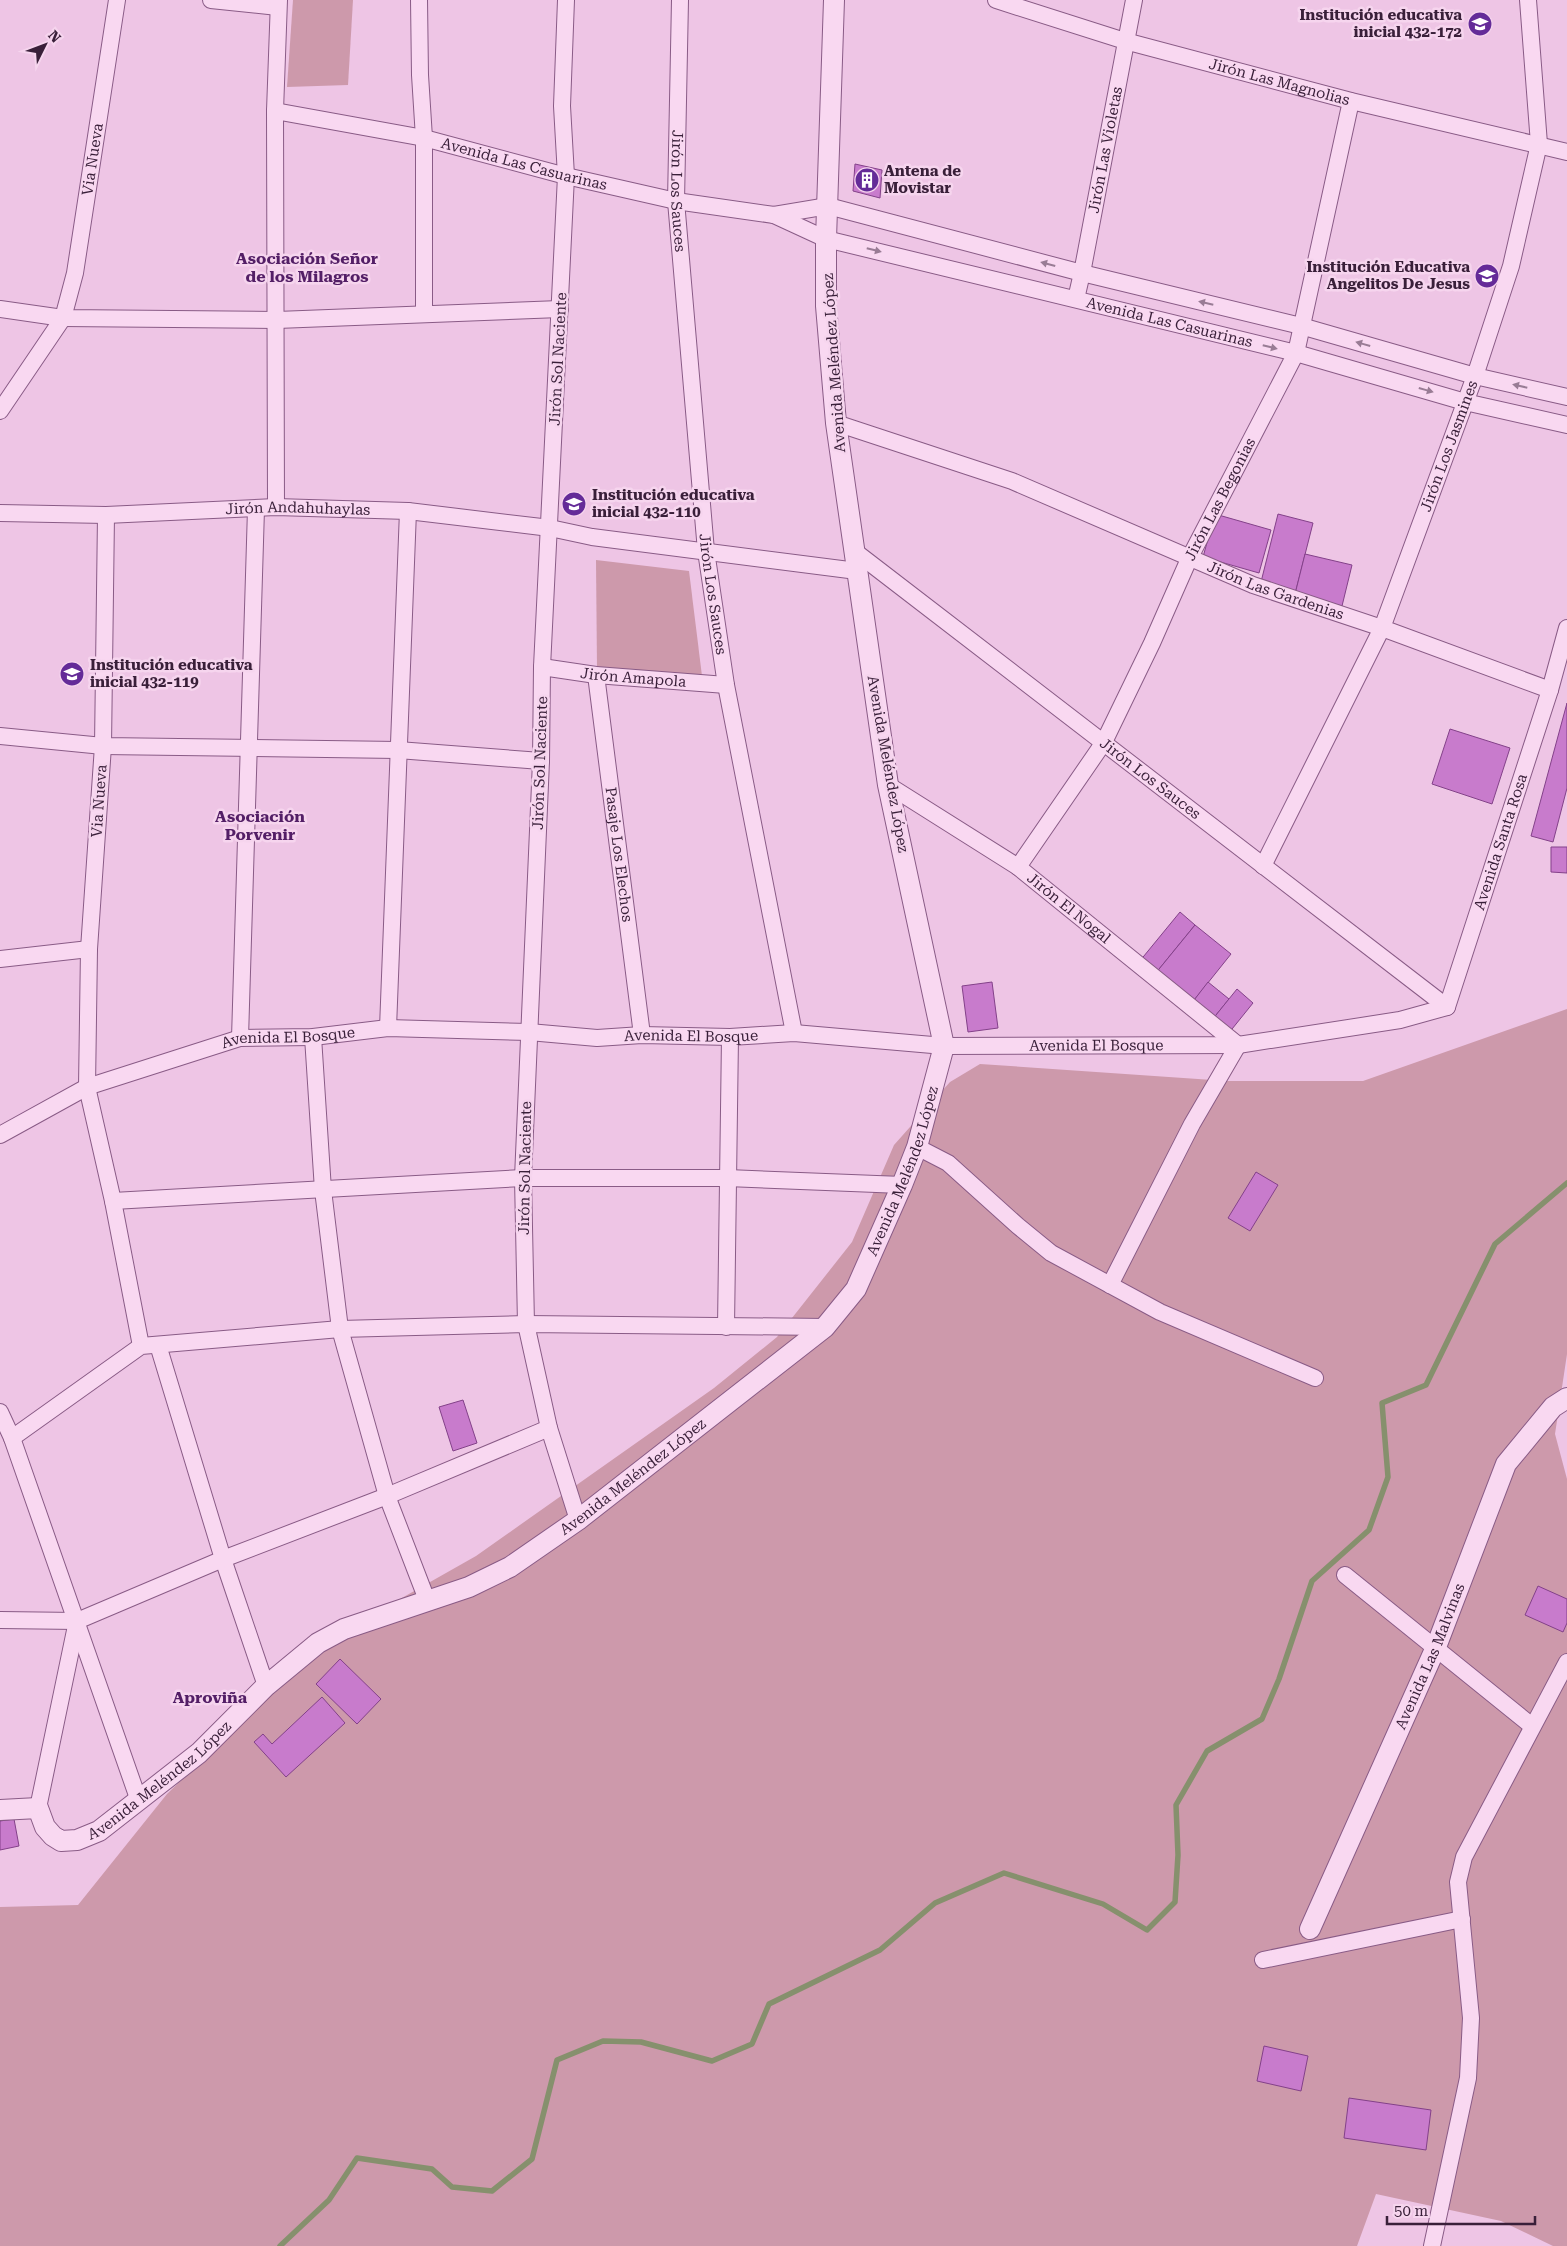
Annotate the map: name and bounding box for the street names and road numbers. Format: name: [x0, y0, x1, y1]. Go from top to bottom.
street label: Jirón Las Magnolias: [1207, 55, 1352, 109]
street label: Jirón Las Violetas: [1085, 85, 1126, 215]
street label: Via Nueva: [78, 122, 107, 197]
street label: Jirón Los Sauces: [667, 130, 689, 253]
street label: Avenida Las Casuarinas: [439, 134, 609, 194]
street label: Avenida Meléndez López: [819, 273, 849, 453]
street label: Jirón Sol Naciente: [546, 292, 570, 426]
street label: Avenida Las Casuarinas: [1084, 293, 1255, 351]
street label: Jirón Los Jasmines: [1417, 378, 1482, 514]
street label: Jirón Las Begonias: [1181, 435, 1259, 564]
street label: Jirón Andahuhaylas: [225, 498, 371, 519]
street label: Jirón Los Sauces: [696, 533, 730, 656]
street label: Jirón Las Gardenias: [1205, 557, 1346, 624]
street label: Jirón Amapola: [579, 664, 687, 691]
street label: Avenida Meléndez López: [864, 674, 912, 854]
street label: Jirón Sol Naciente: [529, 696, 551, 830]
street label: Jirón Los Sauces: [1096, 734, 1204, 823]
street label: Via Nueva: [87, 764, 111, 838]
street label: Avenida Santa Rosa: [1470, 772, 1531, 912]
street label: Pasaje Los Elechos: [601, 786, 636, 923]
street label: Jirón El Nogal: [1023, 869, 1114, 947]
street label: Avenida El Bosque: [219, 1023, 356, 1052]
street label: Avenida El Bosque: [623, 1026, 759, 1046]
street label: Avenida El Bosque: [1029, 1036, 1164, 1055]
street label: Avenida Meléndez López: [863, 1084, 942, 1259]
street label: Jirón Sol Naciente: [515, 1101, 535, 1235]
street label: Avenida Meléndez López: [556, 1415, 709, 1539]
street label: Avenida Las Malvinas: [1391, 1581, 1469, 1732]
street label: Avenida Meléndez López: [85, 1717, 235, 1844]

